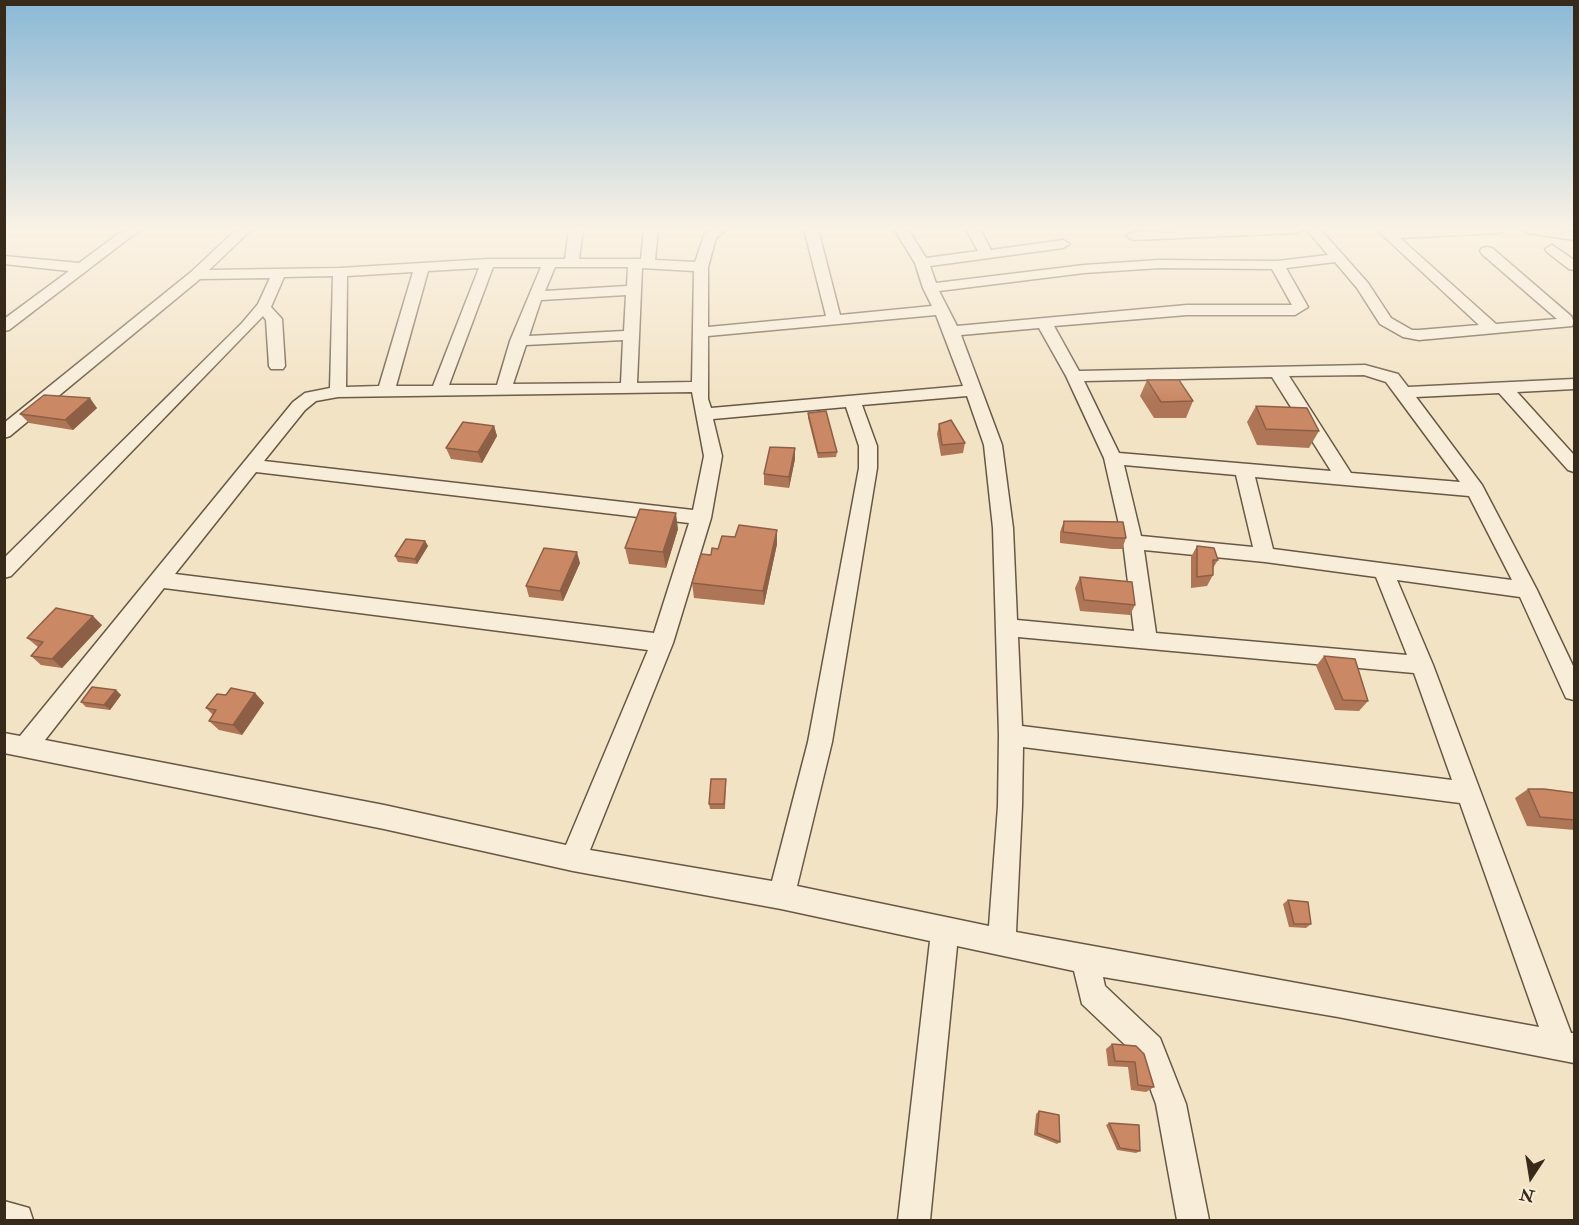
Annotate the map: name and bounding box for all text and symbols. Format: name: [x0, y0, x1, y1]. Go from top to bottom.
north arrow: [1501, 1147, 1561, 1207]
text: N: [1518, 1183, 1536, 1206]

